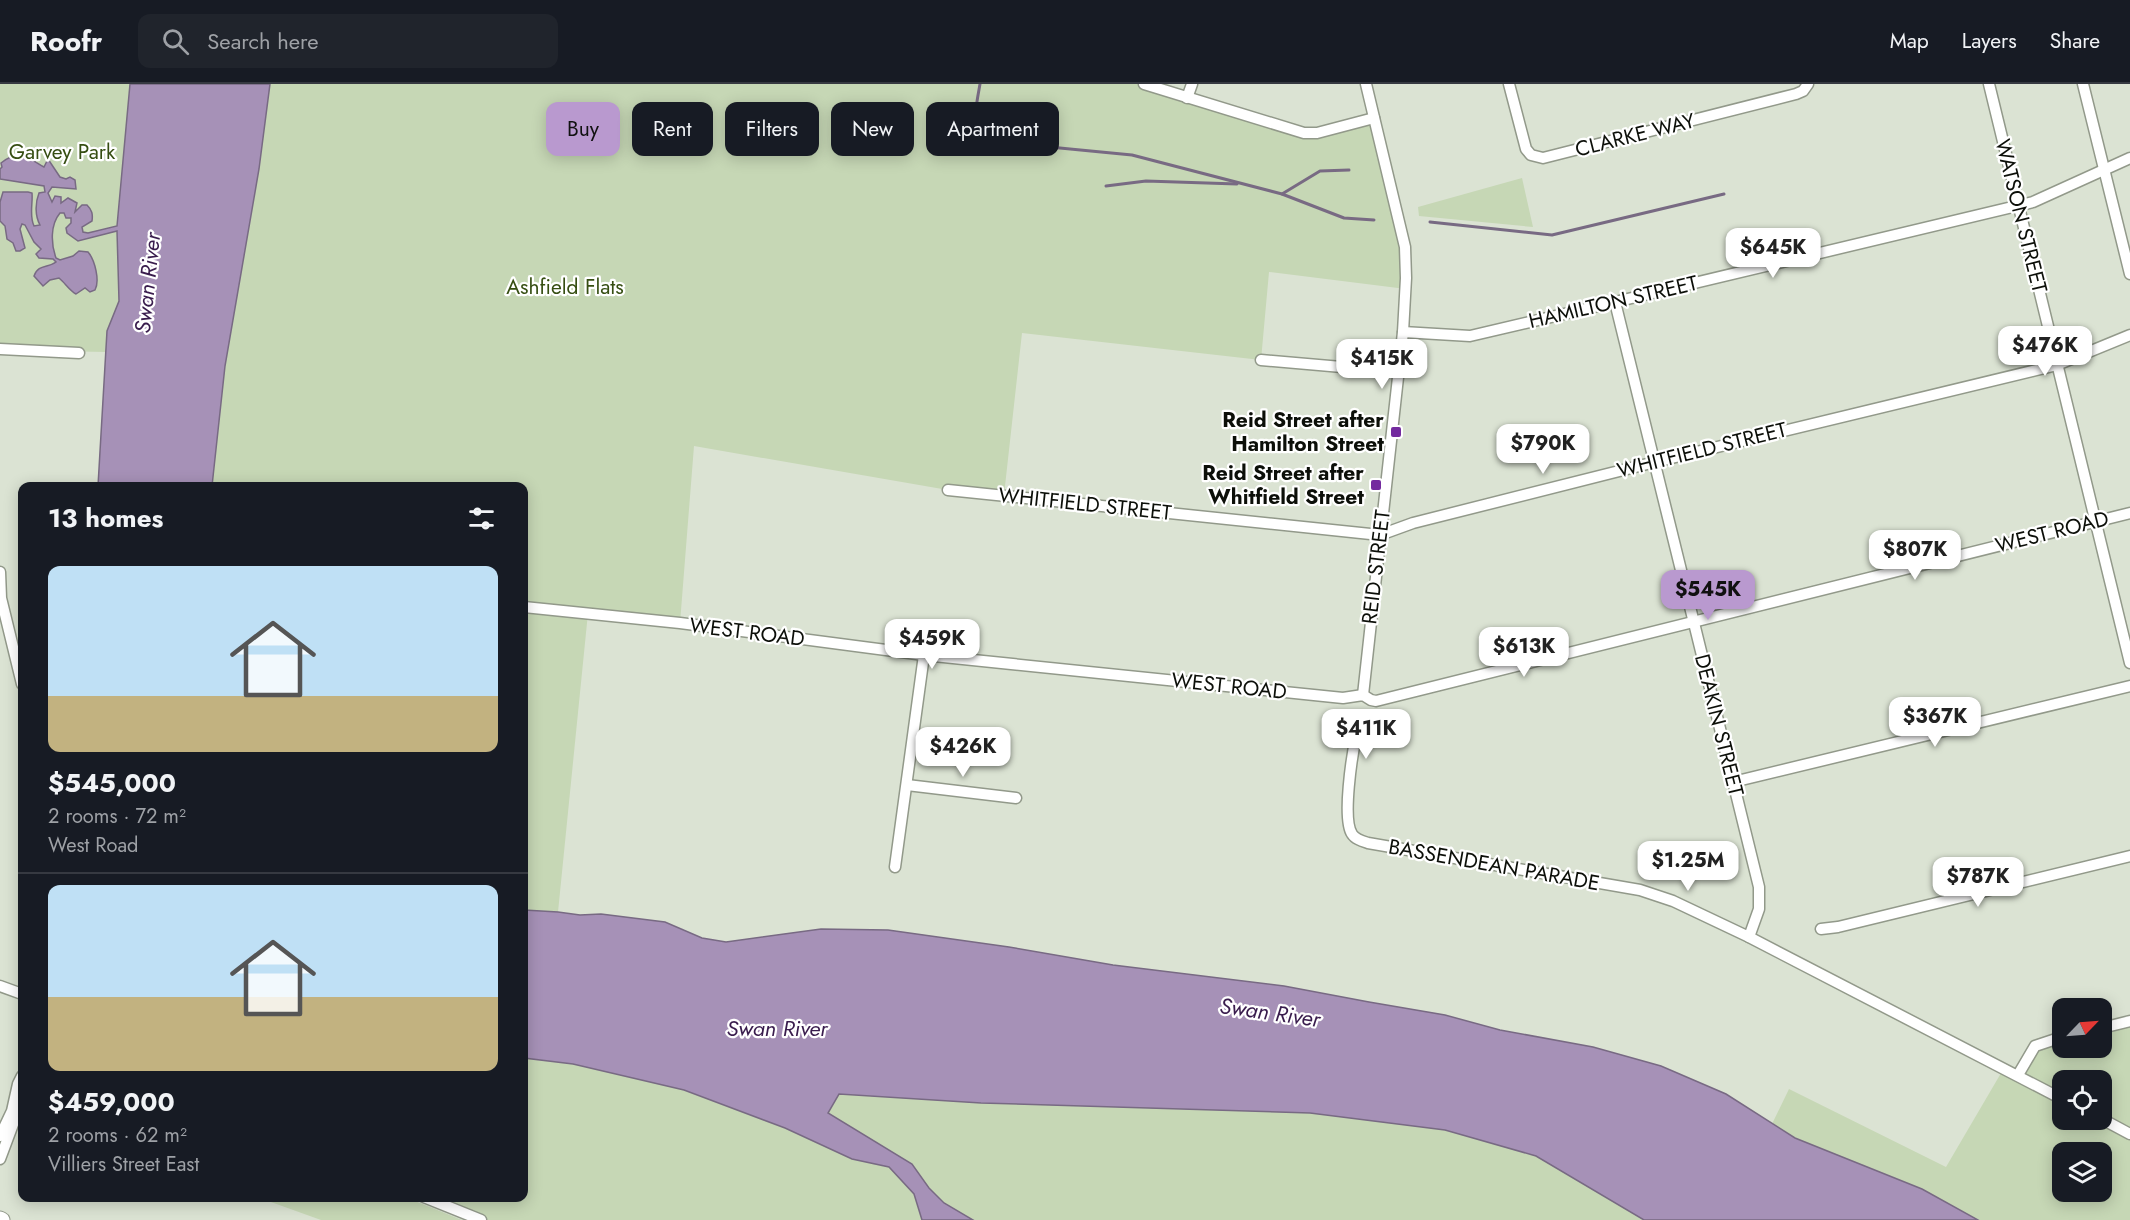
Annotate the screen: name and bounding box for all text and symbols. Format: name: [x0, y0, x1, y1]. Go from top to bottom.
search box: [138, 14, 558, 68]
text: Roofr: [30, 21, 102, 62]
icon: search: [159, 25, 192, 58]
text: Search here: [207, 25, 319, 57]
text: Map: [1890, 26, 1929, 56]
text: Layers: [1962, 26, 2017, 56]
text: Share: [2050, 26, 2100, 56]
chip: Buy: [546, 102, 620, 156]
chip: Rent: [632, 102, 713, 156]
chip: Filters: [725, 102, 819, 156]
chip: New: [831, 102, 914, 156]
chip: Apartment: [926, 102, 1059, 156]
street label: CLARKE WAY: [1572, 106, 1698, 164]
street label: WATSON STREET: [1987, 136, 2055, 296]
park label: Garvey Park: [9, 137, 116, 167]
pin: $645K: [1731, 228, 1815, 279]
water label: Swan River: [126, 229, 168, 335]
text: $645K: [1740, 233, 1806, 262]
street label: HAMILTON STREET: [1525, 268, 1701, 336]
park label: Ashfield Flats: [506, 272, 624, 302]
pin: $476K: [2003, 326, 2087, 377]
text: $476K: [2012, 331, 2078, 360]
pin: $415K: [1340, 339, 1424, 390]
text: $415K: [1350, 344, 1414, 373]
place label: Reid Street after Hamilton Street: [1222, 405, 1384, 459]
street label: WHITFIELD STREET: [1614, 414, 1790, 486]
pin: $790K: [1501, 424, 1585, 475]
marker: Reid Street after Hamilton Street: [1389, 425, 1403, 439]
text: $790K: [1510, 429, 1576, 458]
place label: Reid Street after Whitfield Street: [1202, 458, 1364, 512]
marker: Reid Street after Whitfield Street: [1369, 478, 1383, 492]
street label: WHITFIELD STREET: [997, 480, 1173, 528]
text: 13 homes: [48, 499, 163, 537]
icon: filters: [465, 502, 498, 535]
street label: WEST ROAD: [1992, 503, 2112, 561]
street label: REID STREET: [1354, 508, 1398, 626]
pin: $807K: [1873, 530, 1957, 581]
text: $807K: [1883, 535, 1947, 564]
pin: $545K: [1666, 570, 1750, 621]
text: $545K: [1675, 575, 1741, 604]
icon: home: [219, 605, 327, 713]
street label: WEST ROAD: [688, 610, 806, 654]
pin: $459K: [890, 619, 974, 670]
text: $459K: [899, 624, 965, 653]
pin: $613K: [1482, 627, 1566, 678]
text: $613K: [1493, 632, 1555, 661]
street label: DEAKIN STREET: [1687, 651, 1751, 799]
street label: WEST ROAD: [1170, 665, 1288, 707]
pin: $367K: [1893, 697, 1977, 748]
text: $367K: [1903, 702, 1967, 731]
pin: $411K: [1324, 709, 1408, 760]
text: $411K: [1336, 714, 1396, 743]
pin: $426K: [921, 727, 1005, 778]
text: $426K: [930, 732, 996, 761]
text: $545,000: [48, 764, 176, 802]
text: 2 rooms · 72 m²: [48, 802, 186, 831]
text: West Road: [48, 831, 139, 860]
street label: BASSENDEAN PARADE: [1386, 832, 1602, 898]
pin: $1.25M: [1639, 841, 1737, 892]
text: $1.25M: [1652, 846, 1724, 875]
pin: $787K: [1936, 857, 2020, 908]
text: $787K: [1947, 862, 2009, 891]
icon: home: [219, 924, 327, 1032]
water label: Swan River: [1218, 989, 1324, 1035]
north arrow: [2052, 998, 2112, 1058]
map controls: [2052, 998, 2112, 1202]
water label: Swan River: [726, 1012, 829, 1044]
button: locate: [2052, 1070, 2112, 1130]
text: $459,000: [48, 1083, 175, 1121]
text: 2 rooms · 62 m²: [48, 1121, 187, 1150]
button: layers: [2052, 1142, 2112, 1202]
text: Villiers Street East: [48, 1150, 199, 1179]

